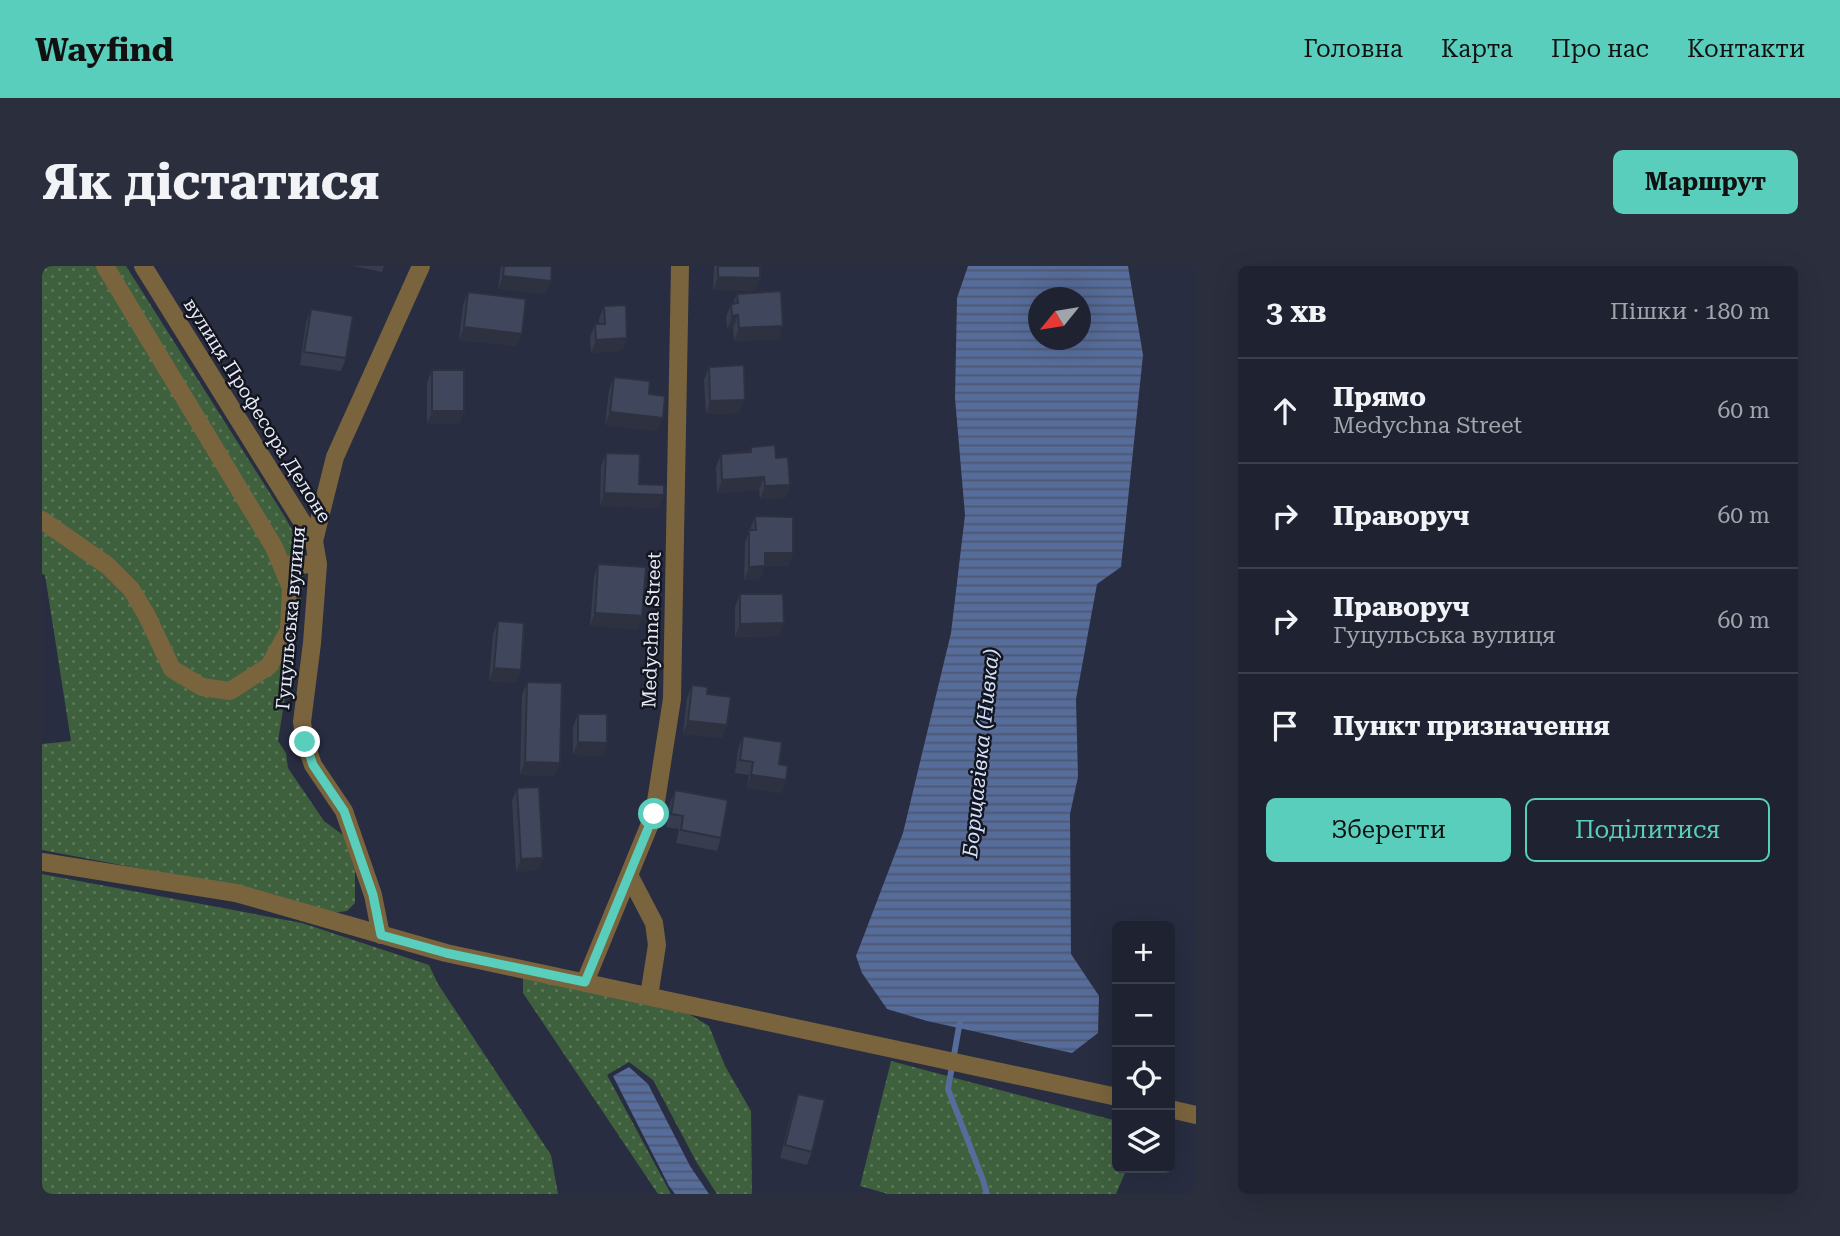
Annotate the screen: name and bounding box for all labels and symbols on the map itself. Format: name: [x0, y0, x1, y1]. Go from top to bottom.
north arrow: [1028, 287, 1091, 350]
street label: вулиця Професора Делоне: [179, 294, 336, 527]
street label: Гуцульська вулиця: [271, 525, 310, 711]
street label: Medychna Street: [637, 552, 666, 708]
water label: Борщагівка (Нивка): [958, 647, 1004, 860]
route end: [289, 726, 320, 757]
route start: [638, 798, 669, 829]

